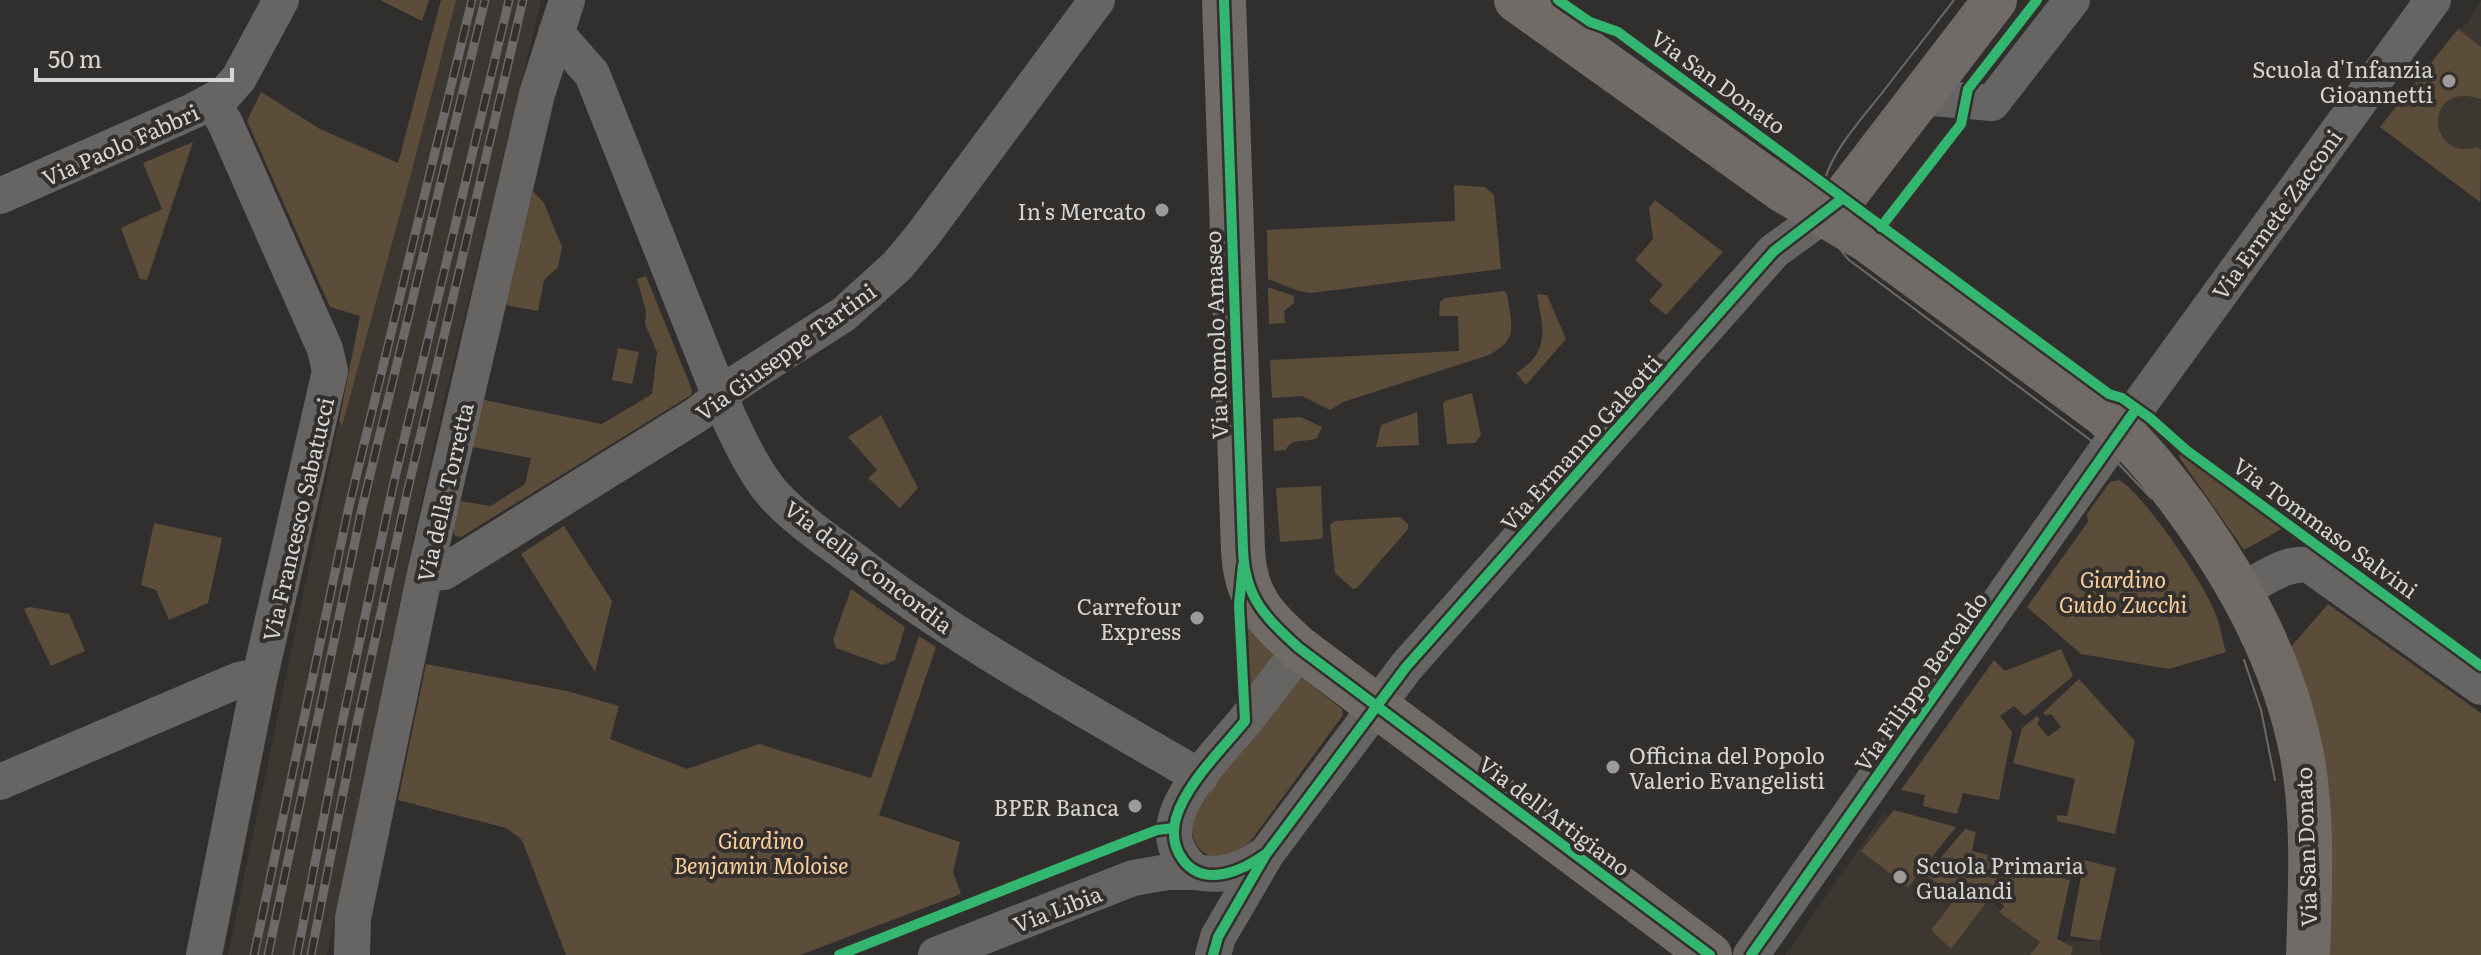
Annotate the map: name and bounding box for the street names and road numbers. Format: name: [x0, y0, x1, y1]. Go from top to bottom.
street label: Via San Donato: [1645, 21, 1793, 141]
street label: Via Paolo Fabbri: [36, 95, 204, 193]
street label: Via Ermete Zacconi: [2203, 122, 2349, 306]
street label: Via Romolo Amaseo: [1195, 230, 1235, 440]
street label: Via Giuseppe Tartini: [688, 274, 882, 428]
street label: Via Ermanno Galeotti: [1492, 346, 1668, 538]
street label: Via Francesco Sabatucci: [253, 394, 341, 644]
street label: Via della Torretta: [407, 399, 481, 585]
street label: Via Tommaso Salvini: [2227, 448, 2425, 606]
street label: Via della Concordia: [778, 492, 960, 641]
street label: Via Filippo Beroaldo: [1845, 584, 1995, 778]
street label: Via dell'Artigiano: [1472, 747, 1638, 883]
street label: Via San Donato: [2286, 766, 2324, 928]
street label: Via Libia: [1008, 876, 1106, 940]

